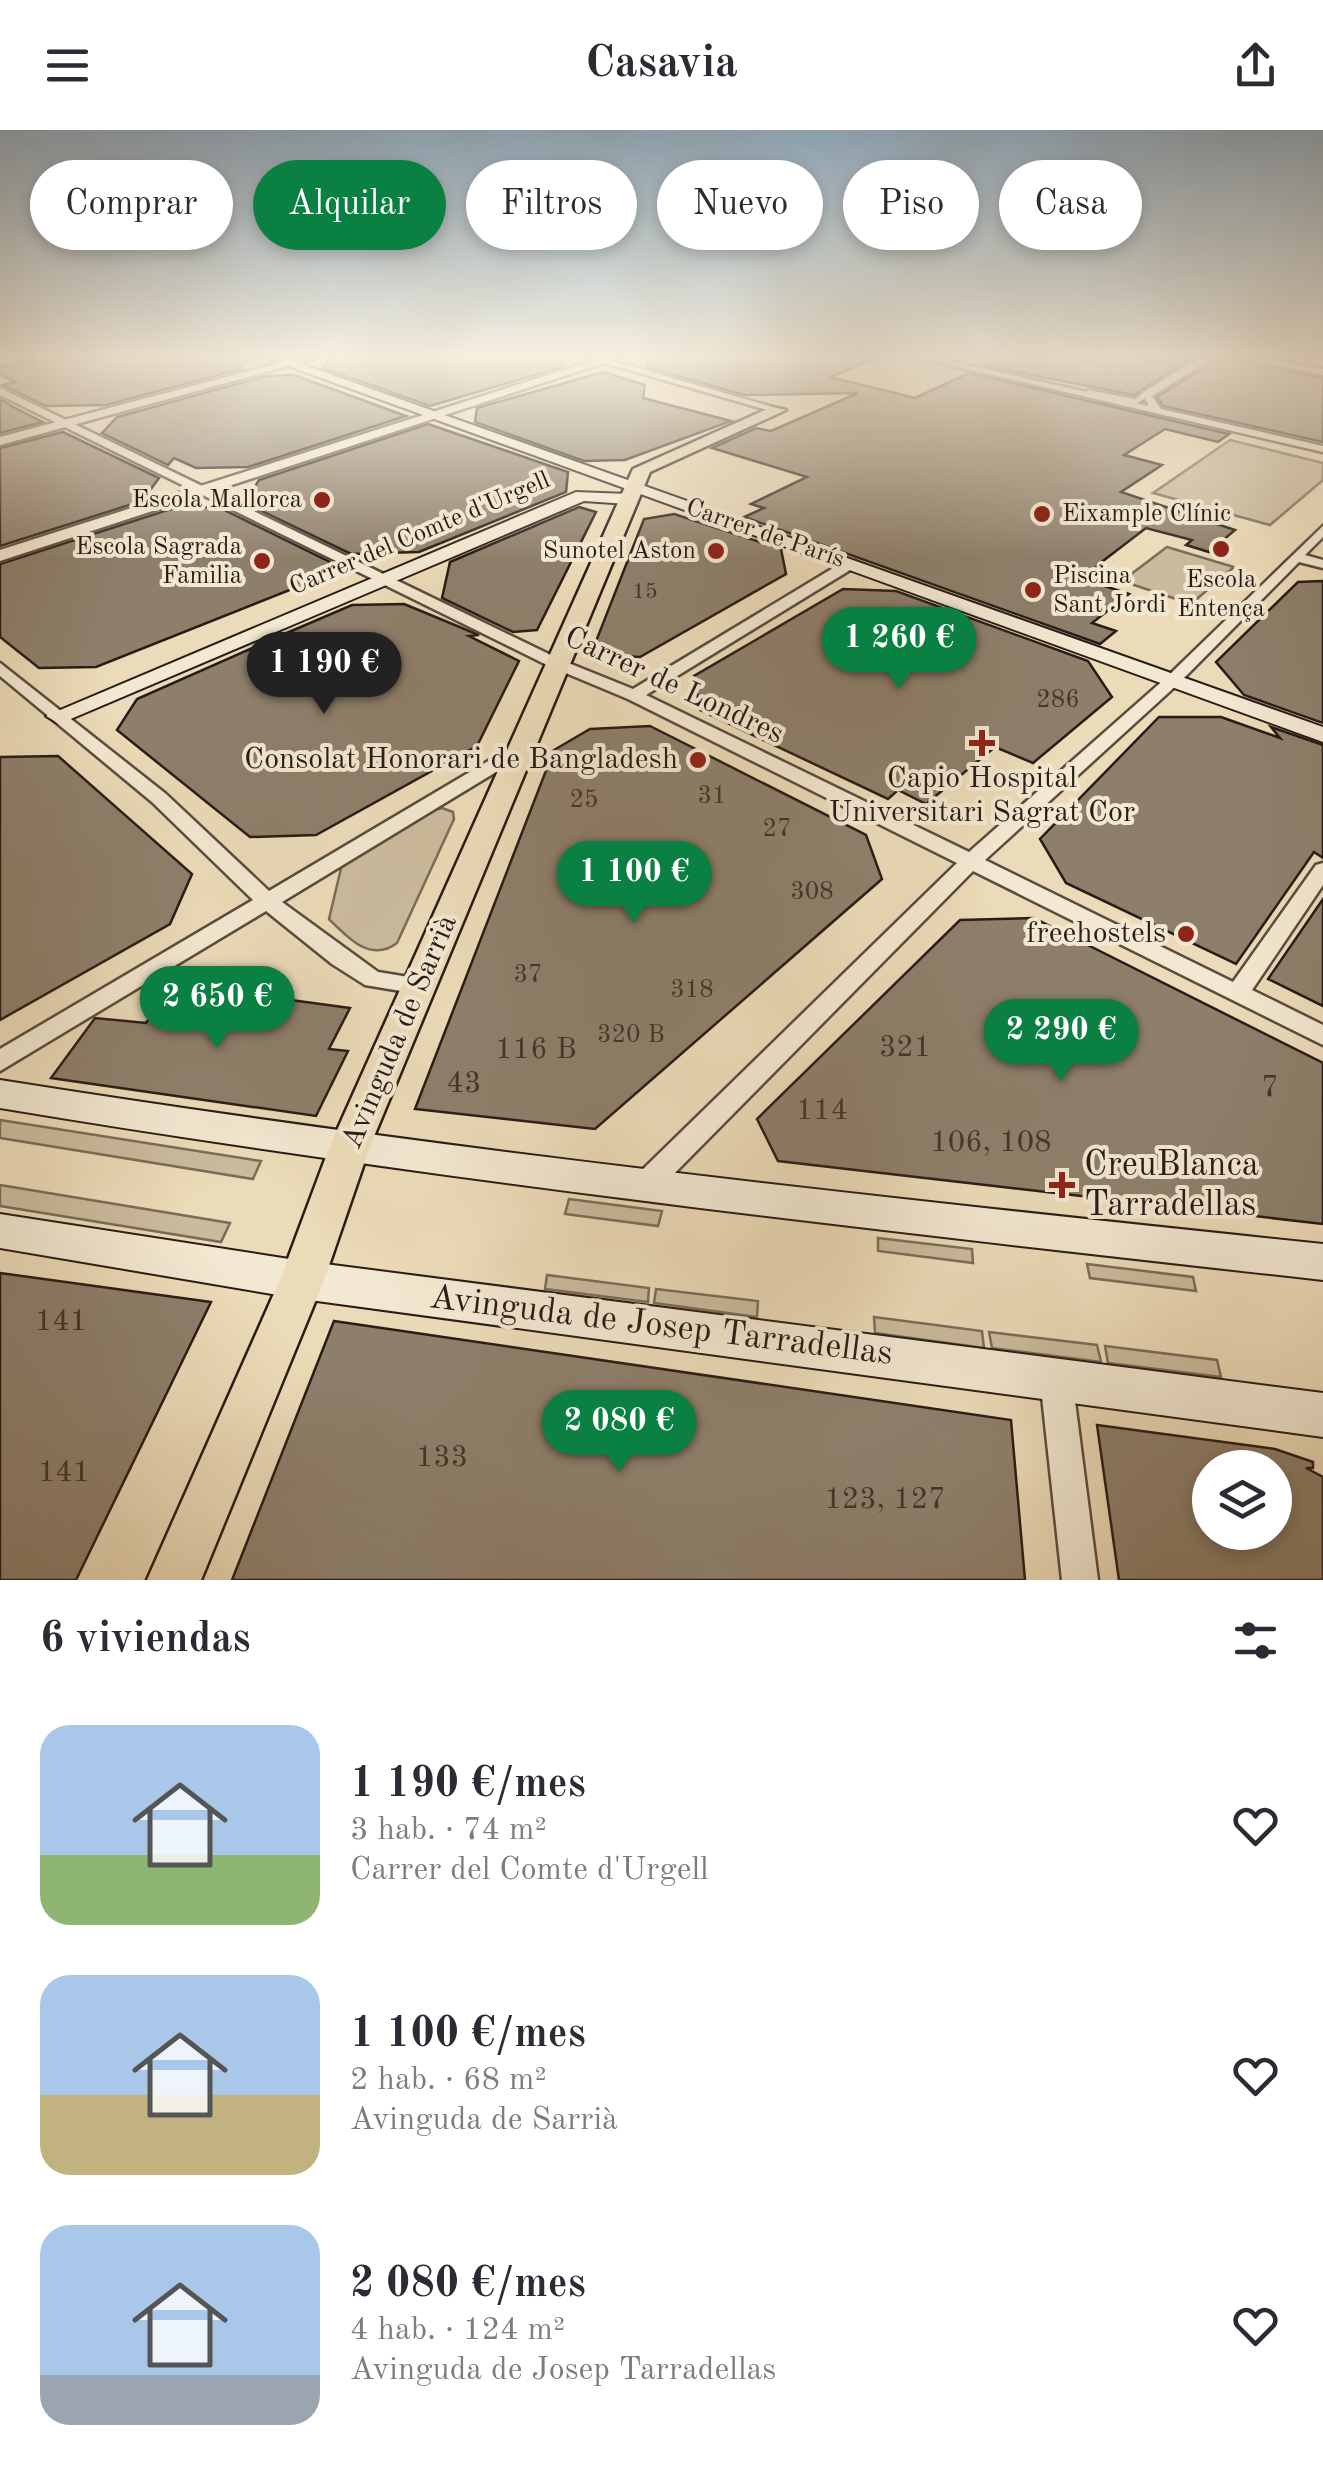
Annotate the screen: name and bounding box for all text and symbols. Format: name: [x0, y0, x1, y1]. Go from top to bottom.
icon: menu: [40, 38, 95, 93]
icon: share: [1228, 38, 1283, 93]
text: Casavia: [585, 42, 738, 87]
chip: Comprar: [30, 160, 233, 250]
chip: Alquilar: [253, 160, 446, 250]
chip: Filtros: [466, 160, 637, 250]
chip: Nuevo: [657, 160, 823, 250]
chip: Piso: [843, 160, 979, 250]
chip: Casa: [999, 160, 1142, 250]
street label: Carrer del Comte d'Urgell: [286, 468, 554, 600]
place label: Escola Mallorca: [132, 488, 302, 513]
marker: Escola Mallorca: [311, 489, 333, 511]
street label: Carrer de París: [682, 495, 848, 573]
place label: Eixample Clínic: [1062, 502, 1231, 527]
marker: Eixample Clínic: [1031, 503, 1053, 525]
place label: Escola Sagrada Familia: [75, 535, 242, 589]
marker: Escola Entença: [1210, 538, 1232, 560]
place label: Sunotel Aston: [543, 539, 696, 564]
marker: Sunotel Aston: [705, 540, 727, 562]
marker: Escola Sagrada Familia: [251, 550, 273, 572]
place label: Piscina Sant Jordi: [1053, 564, 1166, 618]
place label: Escola Entença: [1177, 568, 1265, 622]
marker: Piscina Sant Jordi: [1022, 579, 1044, 601]
house number: 15: [632, 581, 658, 603]
pin: 1 260 €: [807, 607, 991, 692]
street label: Carrer de Londres: [560, 622, 788, 750]
text: 1 260 €: [844, 623, 954, 655]
pin: 1 190 €: [232, 632, 416, 717]
text: 1 190 €: [269, 648, 379, 680]
house number: 286: [1036, 688, 1080, 713]
marker: Capio Hospital Universitari Sagrat Cor: [969, 730, 995, 756]
place label: Consolat Honorari de Bangladesh: [244, 745, 678, 775]
marker: Consolat Honorari de Bangladesh: [687, 749, 709, 771]
place label: Capio Hospital Universitari Sagrat Cor: [829, 764, 1135, 828]
house number: 31: [697, 784, 727, 809]
house number: 25: [569, 788, 599, 813]
house number: 27: [762, 817, 792, 842]
pin: 1 100 €: [542, 841, 726, 926]
text: 1 100 €: [579, 857, 689, 889]
house number: 308: [790, 880, 834, 905]
street label: Avinguda de Sarrià: [337, 910, 463, 1153]
place label: freehostels: [1027, 919, 1166, 949]
marker: freehostels: [1175, 923, 1197, 945]
house number: 37: [513, 963, 543, 988]
pin: 2 650 €: [125, 966, 309, 1051]
house number: 318: [670, 978, 714, 1003]
text: 2 650 €: [162, 982, 272, 1014]
pin: 2 290 €: [969, 999, 1153, 1084]
text: 2 290 €: [1006, 1015, 1116, 1047]
house number: 320 B: [597, 1023, 665, 1048]
house number: 321: [879, 1033, 931, 1063]
house number: 116 B: [495, 1035, 577, 1065]
house number: 43: [447, 1069, 481, 1099]
house number: 7: [1261, 1073, 1279, 1103]
house number: 114: [796, 1096, 848, 1126]
house number: 106, 108: [930, 1128, 1052, 1158]
place label: CreuBlanca Tarradellas: [1084, 1148, 1259, 1223]
marker: CreuBlanca Tarradellas: [1049, 1172, 1075, 1198]
street label: Avinguda de Josep Tarradellas: [428, 1280, 894, 1372]
house number: 141: [35, 1307, 87, 1337]
pin: 2 080 €: [527, 1390, 711, 1475]
text: 2 080 €: [564, 1406, 674, 1438]
house number: 133: [416, 1443, 468, 1473]
map controls: [1192, 1450, 1292, 1550]
button: layers: [1192, 1450, 1292, 1550]
house number: 141: [38, 1458, 90, 1488]
house number: 123, 127: [824, 1485, 946, 1515]
icon: filters: [1228, 1613, 1283, 1668]
text: 6 viviendas: [40, 1619, 251, 1661]
text: 1 190 €/mes: [350, 1764, 586, 1806]
icon: home: [120, 1765, 240, 1885]
icon: heart: [1228, 1798, 1283, 1853]
text: 3 hab. · 74 m²: [350, 1815, 547, 1847]
text: Carrer del Comte d'Urgell: [350, 1855, 709, 1887]
text: 1 100 €/mes: [350, 2014, 586, 2056]
icon: home: [120, 2015, 240, 2135]
icon: heart: [1228, 2048, 1283, 2103]
text: 2 hab. · 68 m²: [350, 2065, 547, 2097]
text: Avinguda de Sarrià: [350, 2105, 618, 2137]
text: 2 080 €/mes: [350, 2264, 586, 2306]
icon: home: [120, 2265, 240, 2385]
icon: heart: [1228, 2298, 1283, 2353]
text: 4 hab. · 124 m²: [350, 2315, 565, 2347]
text: Avinguda de Josep Tarradellas: [350, 2355, 776, 2387]

